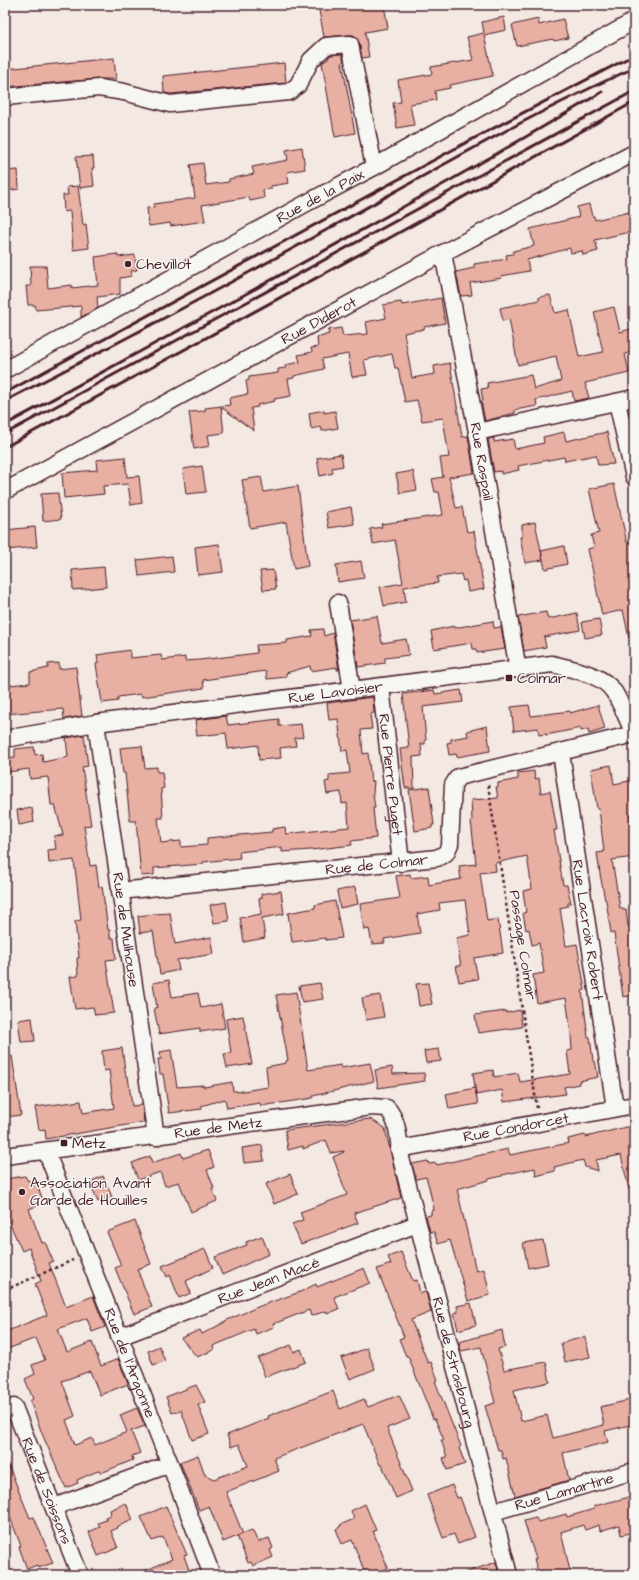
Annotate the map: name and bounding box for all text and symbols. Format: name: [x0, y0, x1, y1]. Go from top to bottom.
street label: Rue de la Paix: [273, 164, 369, 229]
place label: Chevillot: [136, 254, 191, 275]
marker: Chevillot: [123, 259, 133, 269]
street label: Rue Diderot: [277, 292, 360, 350]
street label: Rue Raspail: [464, 421, 499, 502]
place label: Colmar: [517, 668, 566, 689]
marker: Colmar: [504, 673, 514, 683]
street label: Rue Lavoisier: [287, 676, 384, 709]
street label: Rue Pierre Puget: [373, 713, 408, 836]
street label: Rue de Colmar: [324, 849, 429, 881]
street label: Rue Lacroix Robert: [566, 858, 608, 1002]
street label: Rue de Mulhouse: [107, 871, 144, 989]
street label: Passage Colmar: [502, 889, 542, 1002]
street label: Rue Condorcet: [461, 1107, 571, 1148]
street label: Rue de Metz: [173, 1112, 264, 1144]
place label: Metz: [72, 1133, 107, 1154]
marker: Metz: [59, 1138, 69, 1148]
place label: Association Avant Garde de Houilles: [30, 1173, 151, 1211]
marker: Association Avant Garde de Houilles: [17, 1187, 27, 1197]
street label: Rue Jean Macé: [215, 1252, 323, 1310]
street label: Rue de Strasbourg: [426, 1295, 480, 1430]
street label: Rue de l'Argonne: [98, 1305, 161, 1421]
street label: Rue de Soissons: [16, 1434, 77, 1548]
street label: Rue Lamartine: [512, 1467, 616, 1516]

